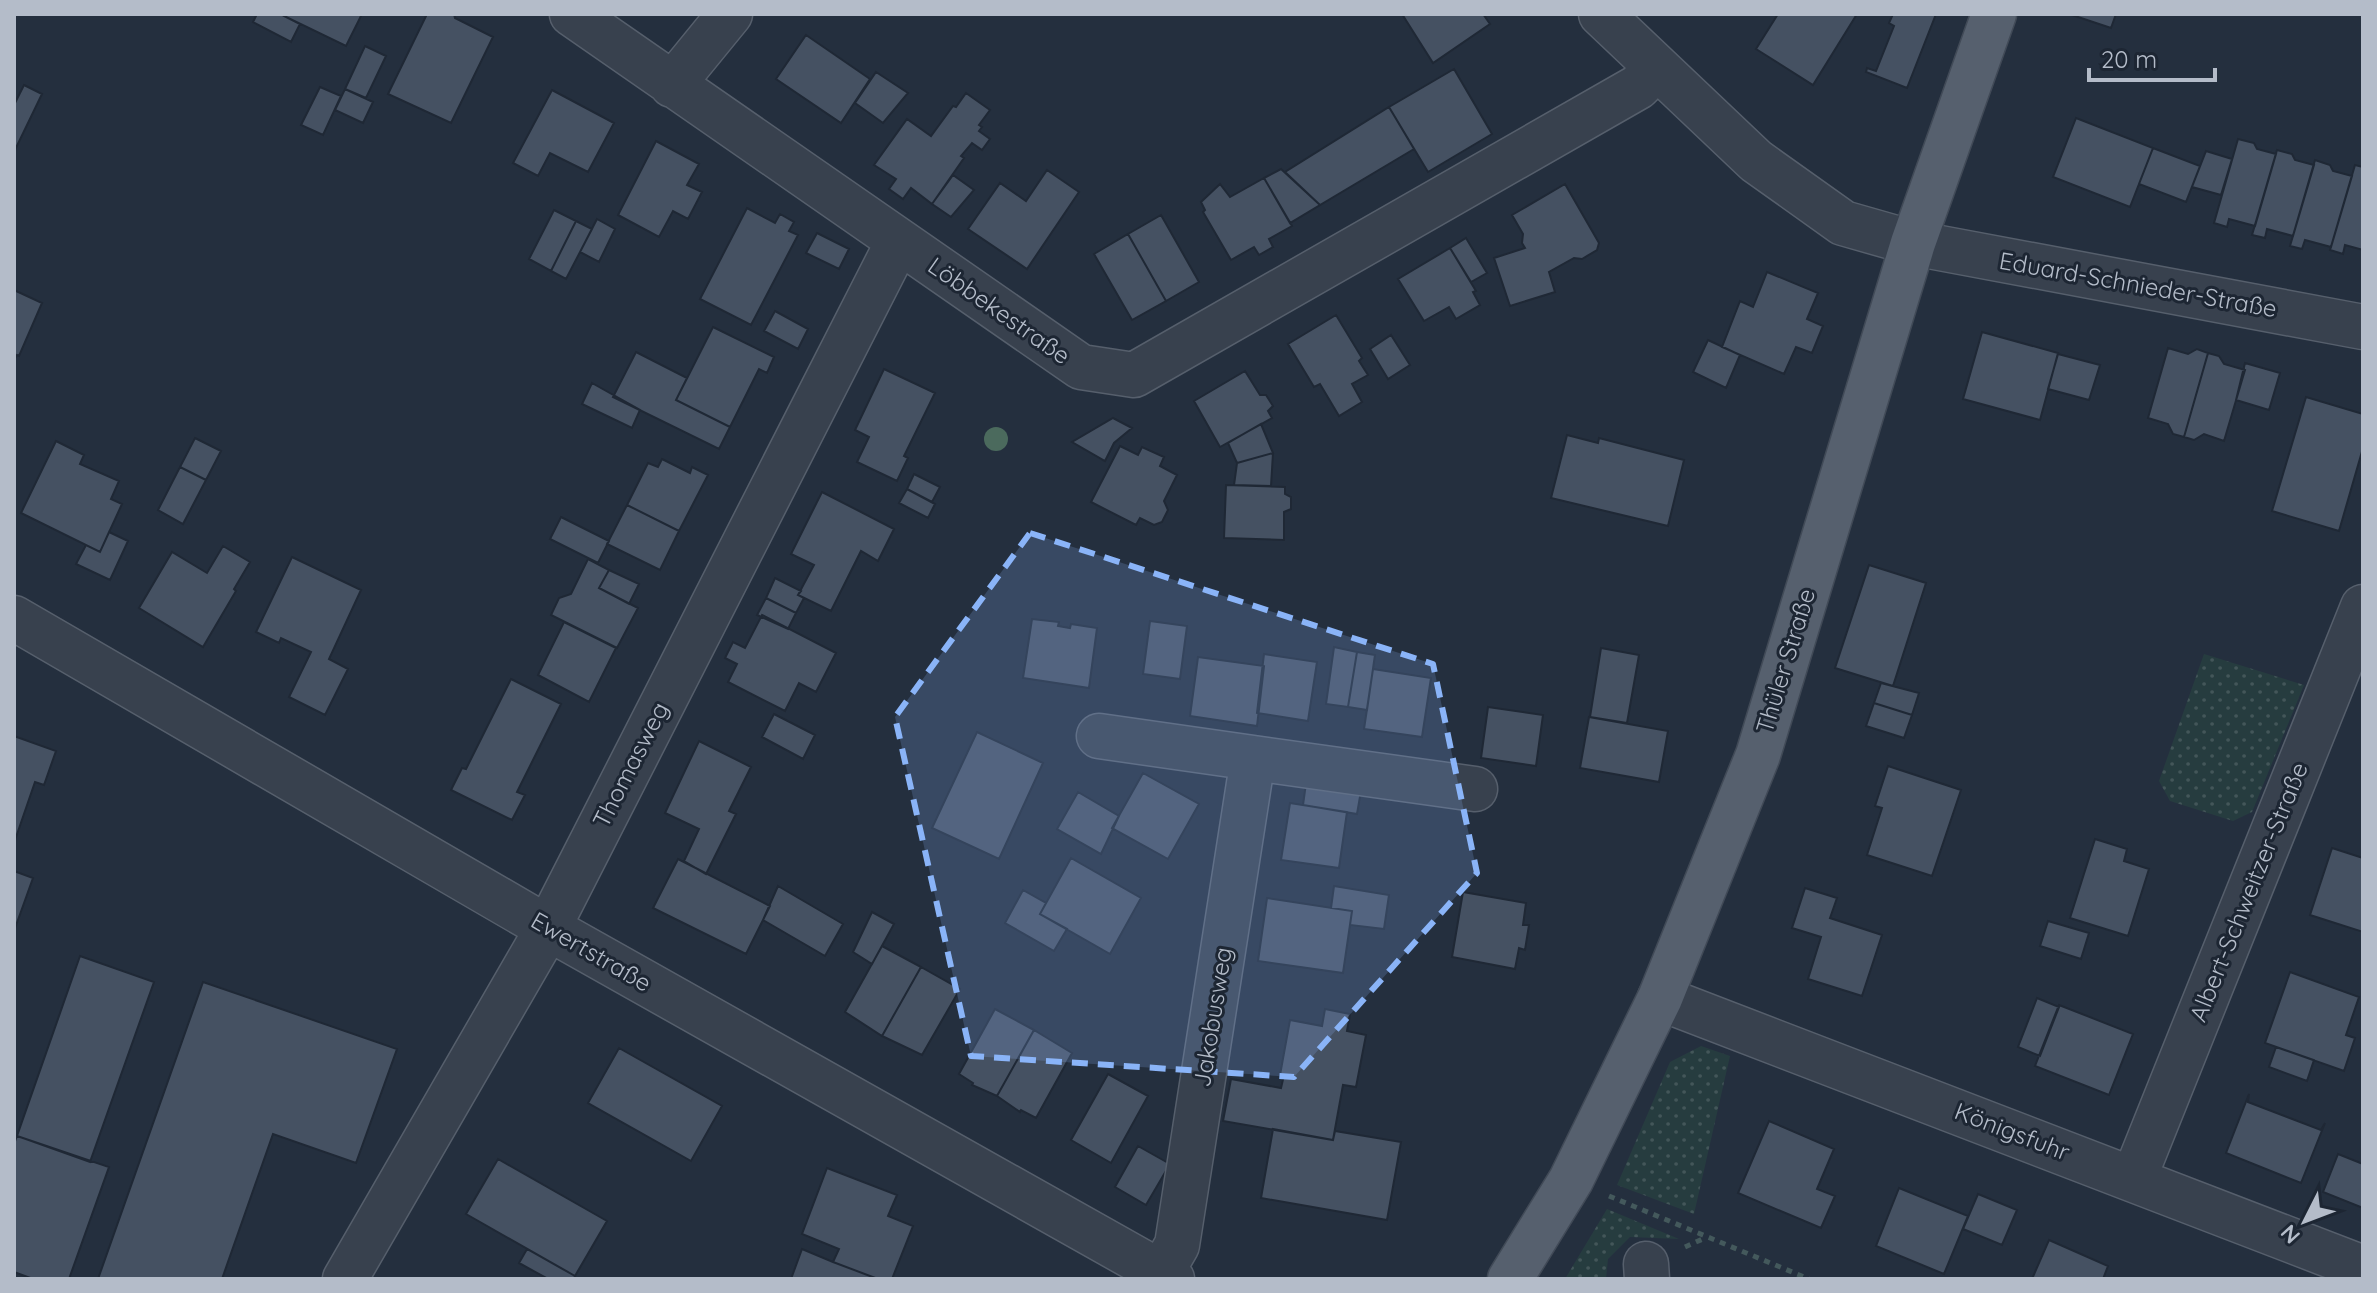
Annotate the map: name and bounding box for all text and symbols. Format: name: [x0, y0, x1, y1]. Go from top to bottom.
scale bar: [2089, 32, 2215, 82]
text: 20 m: [2101, 44, 2157, 74]
street label: Eduard-Schnieder-Straße: [1997, 245, 2279, 323]
street label: Löbbekestraße: [923, 250, 1076, 370]
street label: Thüler Straße: [1749, 585, 1821, 737]
street label: Thomasweg: [586, 697, 675, 832]
street label: Albert-Schweitzer-Straße: [2182, 758, 2314, 1026]
street label: Ewertstraße: [526, 905, 657, 998]
street label: Jakobusweg: [1186, 945, 1238, 1089]
street label: Königsfuhr: [1951, 1095, 2074, 1167]
north arrow: [2265, 1181, 2345, 1261]
text: N: [2274, 1219, 2306, 1250]

